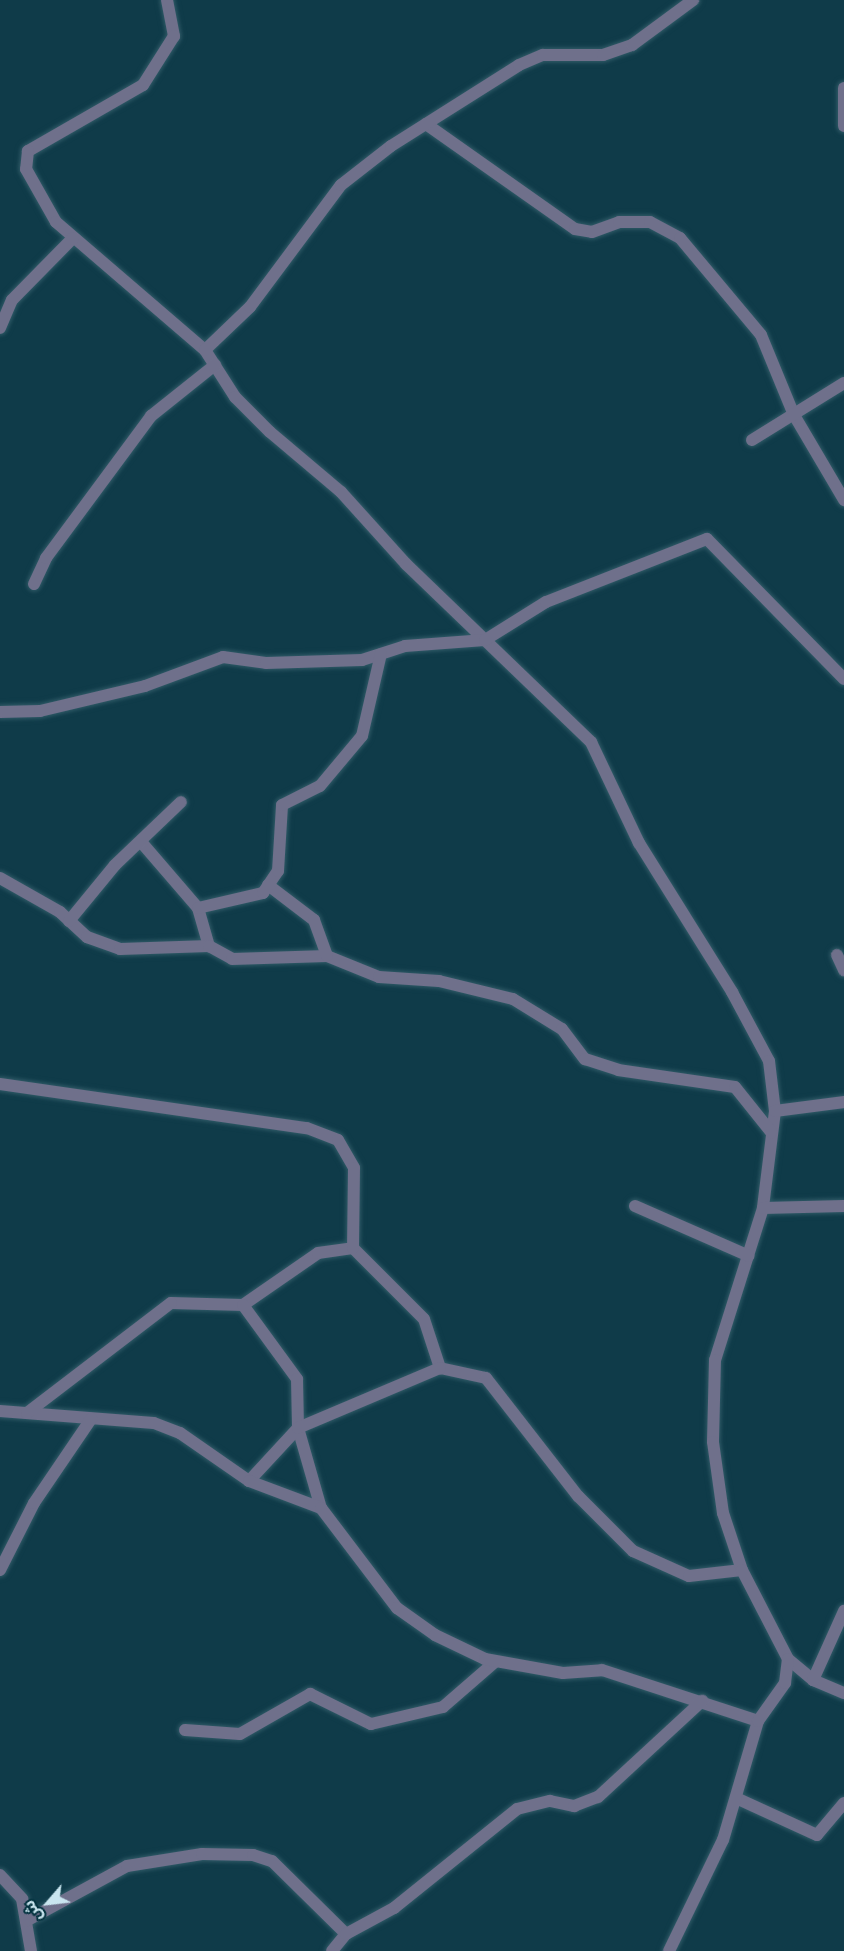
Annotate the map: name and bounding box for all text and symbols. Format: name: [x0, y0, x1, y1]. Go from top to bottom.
north arrow: [18, 1873, 78, 1933]
text: ش: [18, 1897, 46, 1926]

